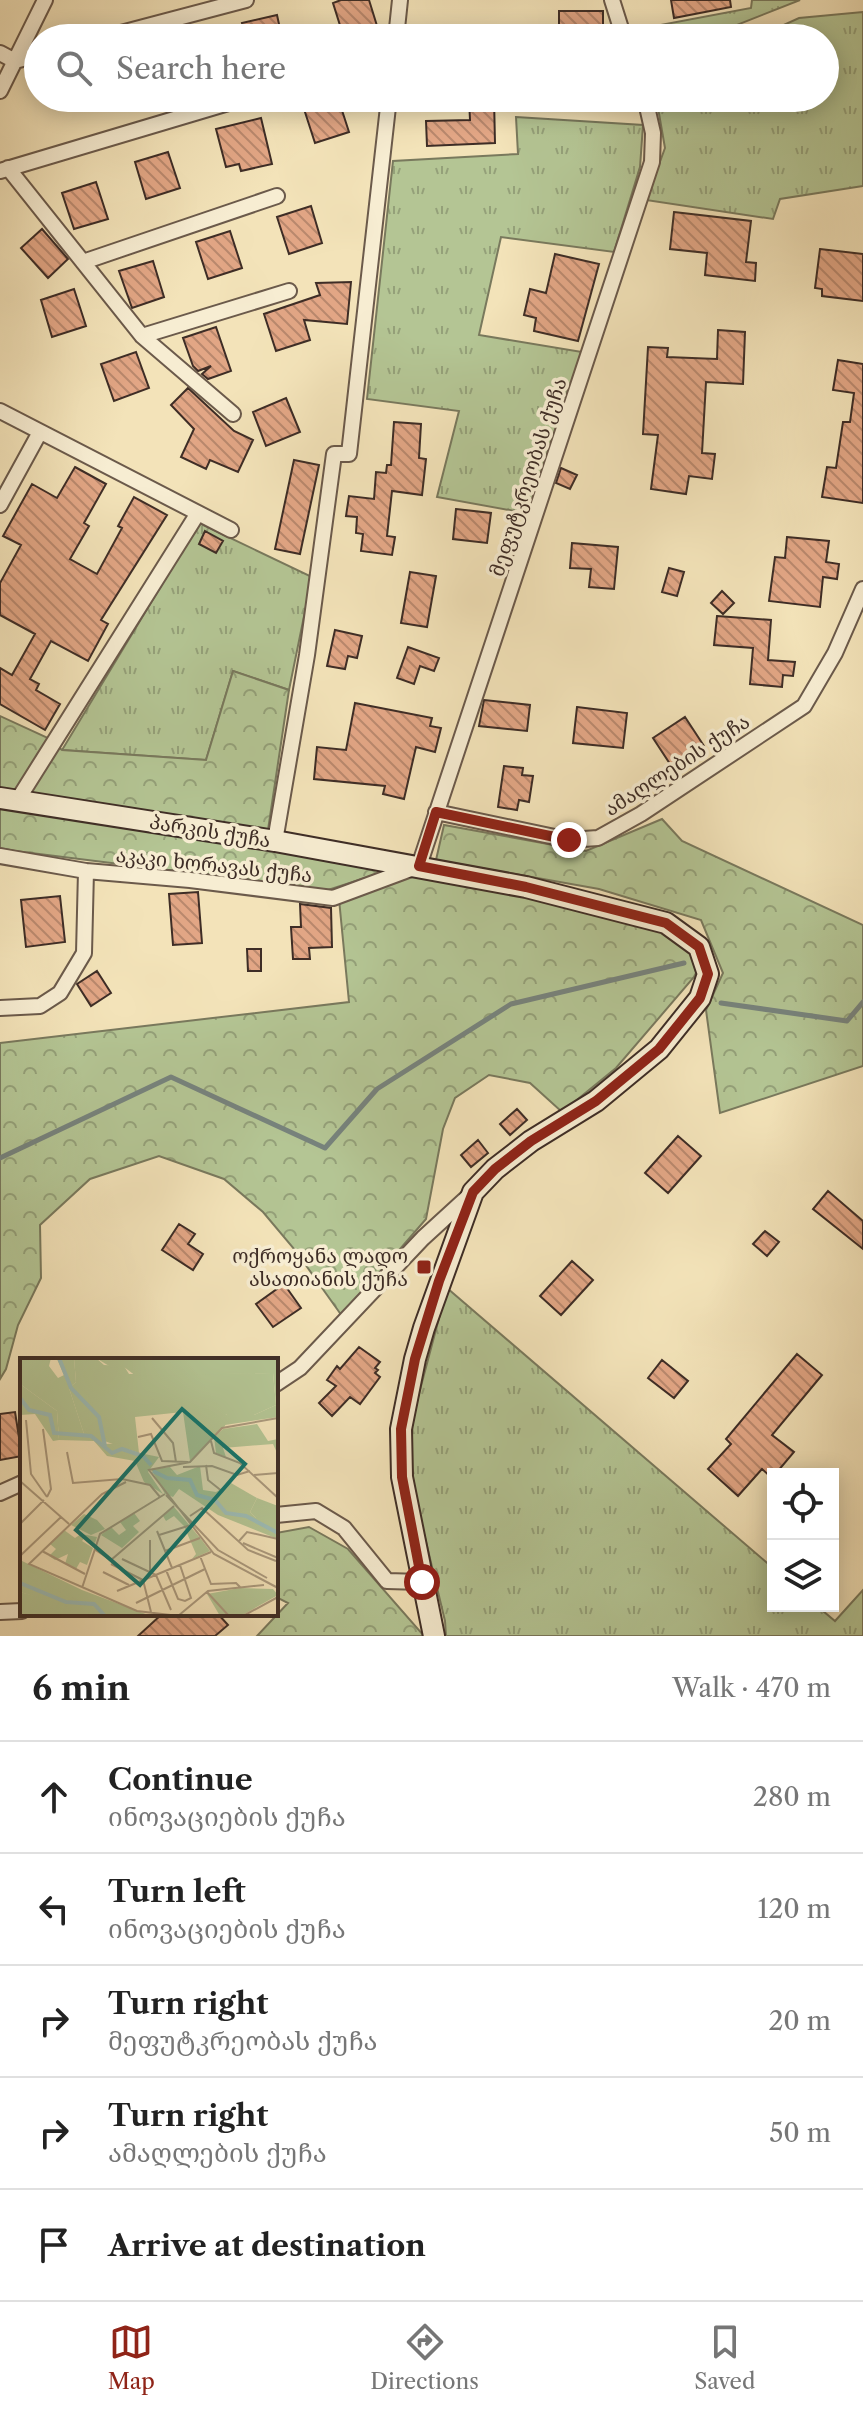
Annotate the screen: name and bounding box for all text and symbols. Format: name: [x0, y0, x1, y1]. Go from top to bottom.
search box: [24, 24, 839, 112]
icon: search: [52, 46, 96, 90]
text: Search here: [116, 50, 286, 87]
street label: მეფუტკრეობას ქუჩა: [485, 375, 571, 579]
street label: ამაღლების ქუჩა: [600, 709, 754, 821]
street label: პარკის ქუჩა: [148, 810, 272, 852]
route end: [551, 822, 587, 858]
street label: აკაკი ხორავას ქუჩა: [115, 843, 313, 887]
place label: ოქროყანა ლადო ასათიანის ქუჩა: [232, 1244, 408, 1291]
marker: ოქროყანა ლადო ასათიანის ქუჩა: [415, 1258, 433, 1276]
inset map: [20, 1358, 278, 1616]
map controls: [767, 1468, 839, 1612]
button: locate: [767, 1468, 839, 1540]
button: layers: [767, 1540, 839, 1612]
route start: [404, 1564, 440, 1600]
text: 6 min: [32, 1667, 130, 1709]
text: Walk · 470 m: [672, 1672, 831, 1704]
text: Continue: [108, 1761, 253, 1798]
icon: ahead: [32, 1775, 76, 1819]
text: 280 m: [753, 1781, 831, 1813]
text: ინოვაციების ქუჩა: [108, 1801, 346, 1833]
text: Turn left: [108, 1873, 245, 1910]
icon: left: [32, 1887, 76, 1931]
text: 120 m: [757, 1893, 831, 1925]
text: ინოვაციების ქუჩა: [108, 1913, 346, 1945]
text: Turn right: [108, 1985, 268, 2022]
icon: right: [32, 1999, 76, 2043]
text: 20 m: [768, 2005, 831, 2037]
text: მეფუტკრეობას ქუჩა: [108, 2025, 378, 2057]
text: Turn right: [108, 2097, 268, 2134]
icon: right: [32, 2111, 76, 2155]
text: 50 m: [769, 2117, 831, 2149]
text: ამაღლების ქუჩა: [108, 2137, 327, 2169]
icon: arrive: [32, 2223, 76, 2267]
text: Arrive at destination: [108, 2227, 426, 2264]
tab: Map: [108, 2320, 155, 2395]
tab: Directions: [370, 2320, 479, 2395]
tab: Saved: [694, 2320, 755, 2395]

